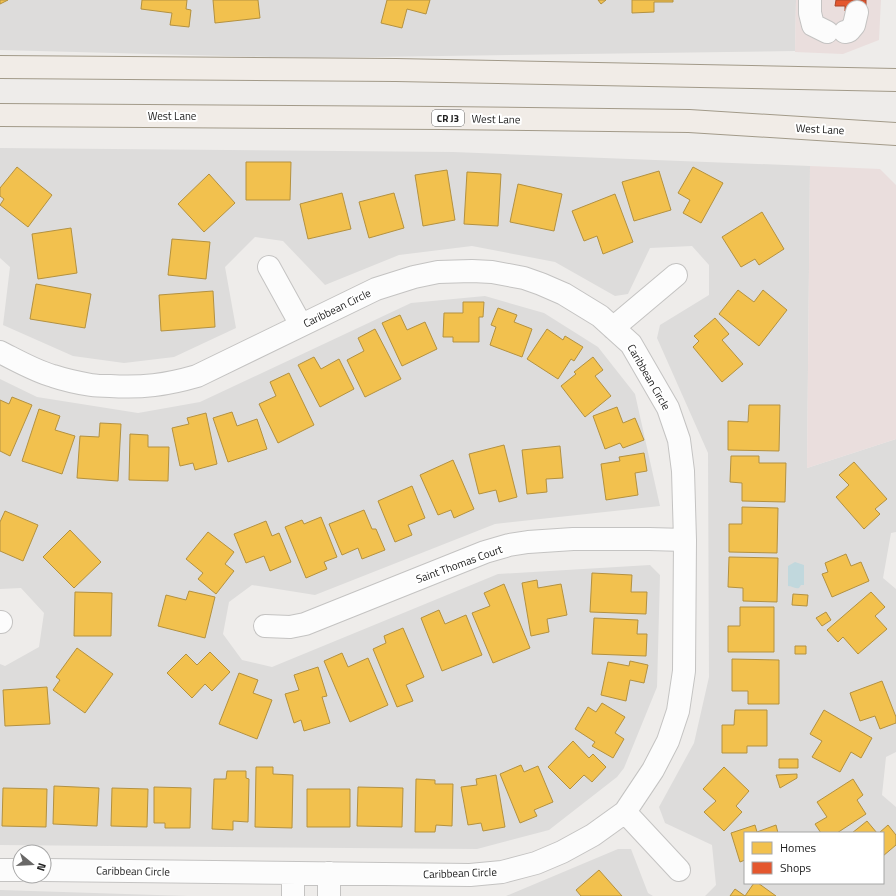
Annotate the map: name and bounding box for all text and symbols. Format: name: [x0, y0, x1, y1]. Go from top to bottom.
street label: West Lane: [148, 108, 197, 124]
road number: CR J3: [432, 110, 464, 126]
street label: West Lane: [472, 111, 521, 127]
street label: West Lane: [795, 120, 845, 138]
street label: Caribbean Circle: [300, 284, 374, 331]
street label: Caribbean Circle: [624, 341, 675, 413]
street label: Saint Thomas Court: [414, 541, 505, 587]
legend: [744, 832, 884, 884]
text: Homes: [780, 838, 816, 857]
north arrow: [12, 844, 52, 884]
text: Shops: [780, 858, 812, 877]
text: N: [33, 861, 50, 873]
street label: Caribbean Circle: [96, 862, 170, 880]
street label: Caribbean Circle: [423, 864, 498, 882]

